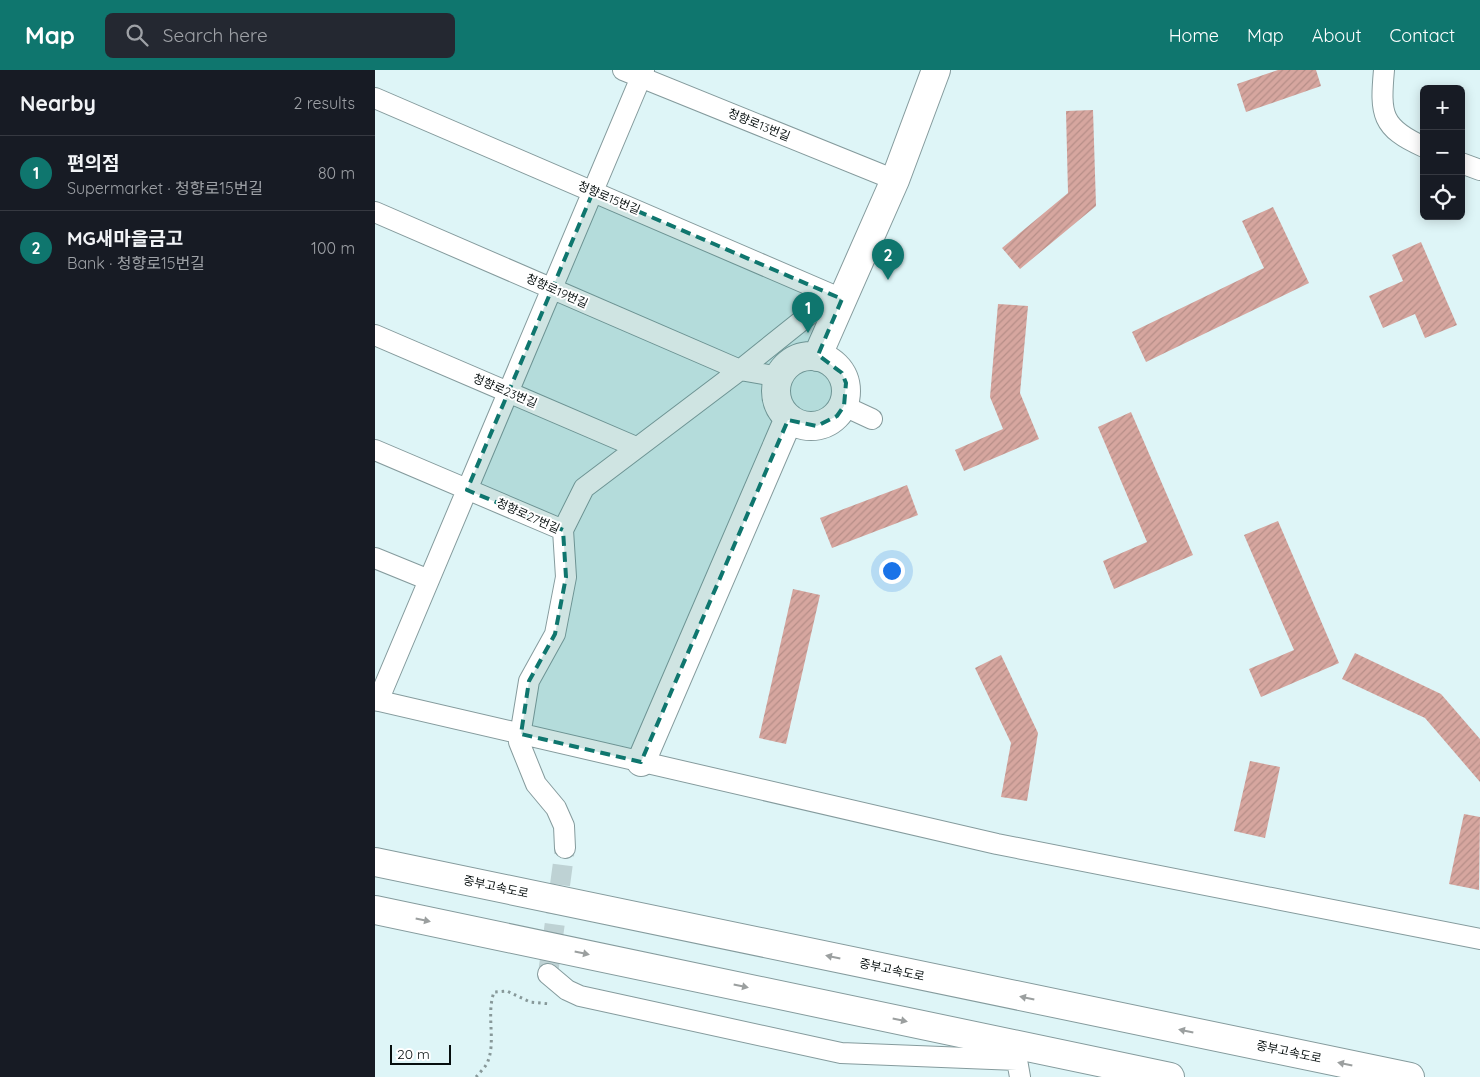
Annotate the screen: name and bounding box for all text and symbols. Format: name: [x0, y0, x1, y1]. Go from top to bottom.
search box: [105, 13, 455, 58]
text: Map: [25, 20, 75, 50]
icon: search: [123, 21, 151, 49]
text: Search here: [163, 23, 268, 47]
text: Home: [1169, 24, 1219, 47]
text: Map: [1247, 24, 1284, 47]
text: About: [1312, 24, 1362, 47]
text: Contact: [1390, 24, 1455, 47]
map controls: [1420, 85, 1465, 220]
button: +: [1420, 85, 1465, 130]
text: Nearby: [20, 90, 96, 116]
text: 2 results: [293, 93, 355, 113]
street label: 청향로13번길: [726, 105, 793, 144]
button: −: [1420, 130, 1465, 175]
text: 편의점: [67, 151, 119, 175]
text: 1: [33, 163, 39, 183]
text: 80 m: [318, 163, 355, 183]
button: locate: [1420, 175, 1465, 220]
text: Supermarket · 청향로15번길: [67, 178, 263, 198]
street label: 청향로15번길: [576, 178, 643, 217]
text: MG새마을금고: [67, 226, 183, 250]
text: 2: [31, 238, 41, 258]
text: 100 m: [311, 238, 355, 258]
pin: 2: [872, 239, 904, 280]
text: Bank · 청향로15번길: [67, 253, 205, 273]
street label: 청향로19번길: [524, 270, 591, 311]
pin: 1: [792, 292, 824, 333]
street label: 청향로23번길: [471, 370, 539, 411]
street label: 청향로27번길: [494, 495, 562, 536]
your location: [879, 558, 905, 584]
street label: 중부고속도로: [462, 872, 530, 901]
one-way arrow: [415, 916, 431, 924]
one-way arrow: [574, 949, 589, 957]
one-way arrow: [825, 953, 841, 961]
street label: 중부고속도로: [858, 955, 926, 984]
one-way arrow: [733, 983, 749, 991]
one-way arrow: [1019, 994, 1034, 1002]
one-way arrow: [892, 1016, 907, 1024]
one-way arrow: [1178, 1027, 1193, 1035]
street label: 중부고속도로: [1255, 1037, 1323, 1066]
scale bar: [390, 1042, 451, 1065]
text: 20 m: [397, 1045, 430, 1063]
one-way arrow: [1336, 1059, 1352, 1067]

